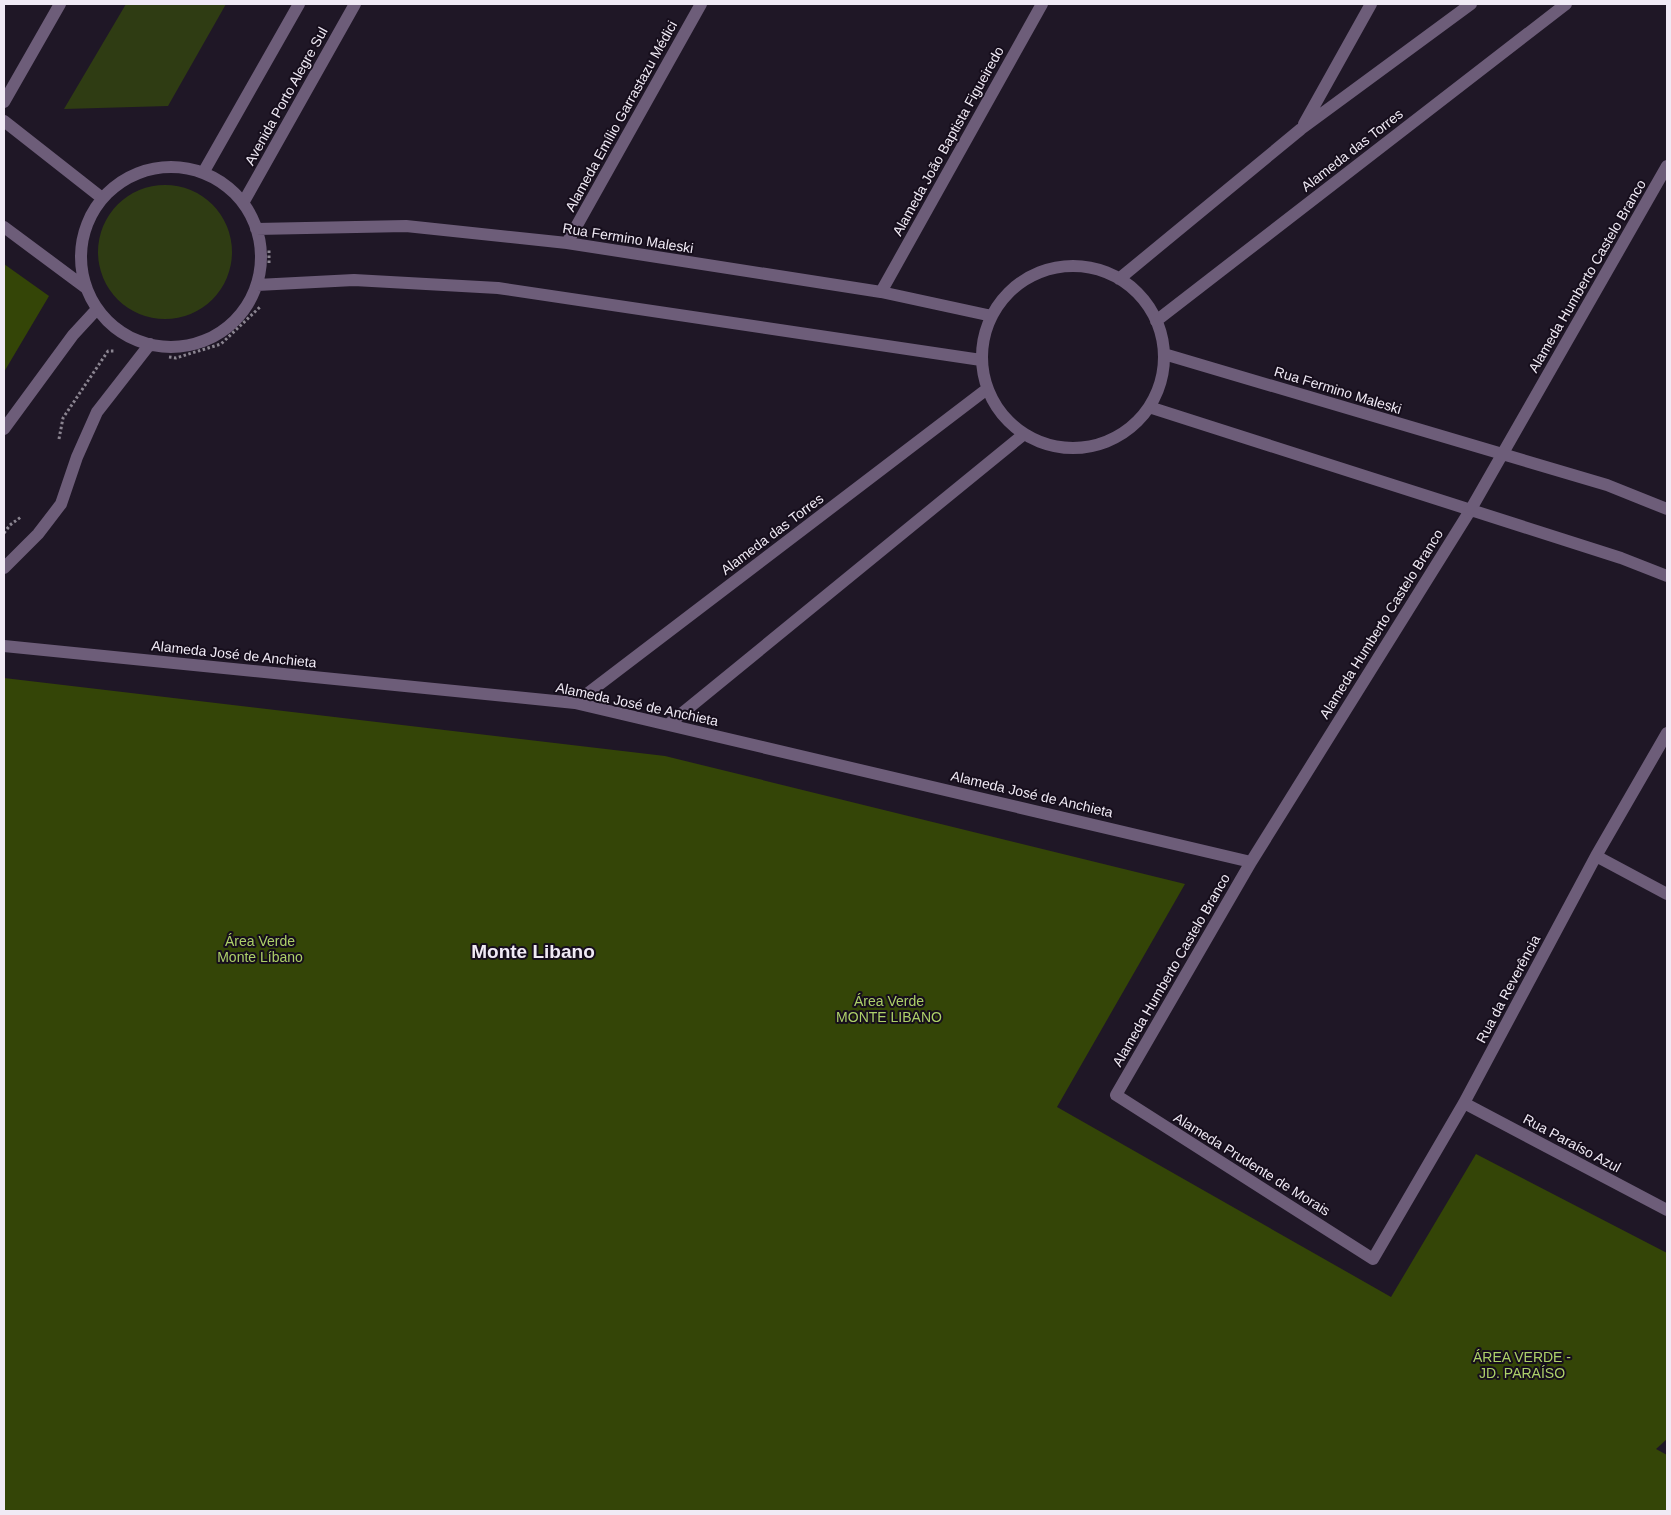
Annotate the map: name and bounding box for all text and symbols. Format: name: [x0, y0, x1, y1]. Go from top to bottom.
street label: Alameda Emílio Garrastazu Médici: [562, 18, 680, 214]
street label: Avenida Porto Alegre Sul: [241, 24, 331, 168]
street label: Alameda João Baptista Figueiredo: [889, 43, 1007, 238]
street label: Alameda das Torres: [1298, 105, 1406, 195]
street label: Alameda Humberto Castelo Branco: [1525, 176, 1649, 375]
street label: Rua Fermino Maleski: [561, 220, 695, 256]
street label: Rua Fermino Maleski: [1272, 363, 1404, 417]
street label: Alameda das Torres: [718, 490, 826, 578]
street label: Alameda Humberto Castelo Branco: [1316, 526, 1446, 722]
street label: Alameda José de Anchieta: [151, 637, 317, 671]
street label: Alameda José de Anchieta: [554, 679, 720, 729]
street label: Alameda José de Anchieta: [949, 768, 1115, 820]
street label: Alameda Humberto Castelo Branco: [1109, 870, 1233, 1069]
street label: Rua da Reverência: [1473, 932, 1543, 1046]
park label: Área Verde Monte Líbano: [217, 933, 303, 965]
district label: Monte Libano: [471, 941, 595, 962]
park label: Área Verde MONTE LIBANO: [836, 993, 942, 1025]
street label: Alameda Prudente de Morais: [1171, 1109, 1333, 1219]
street label: Rua Paraíso Azul: [1520, 1111, 1624, 1175]
park label: ÁREA VERDE - JD. PARAÍSO: [1473, 1349, 1571, 1381]

